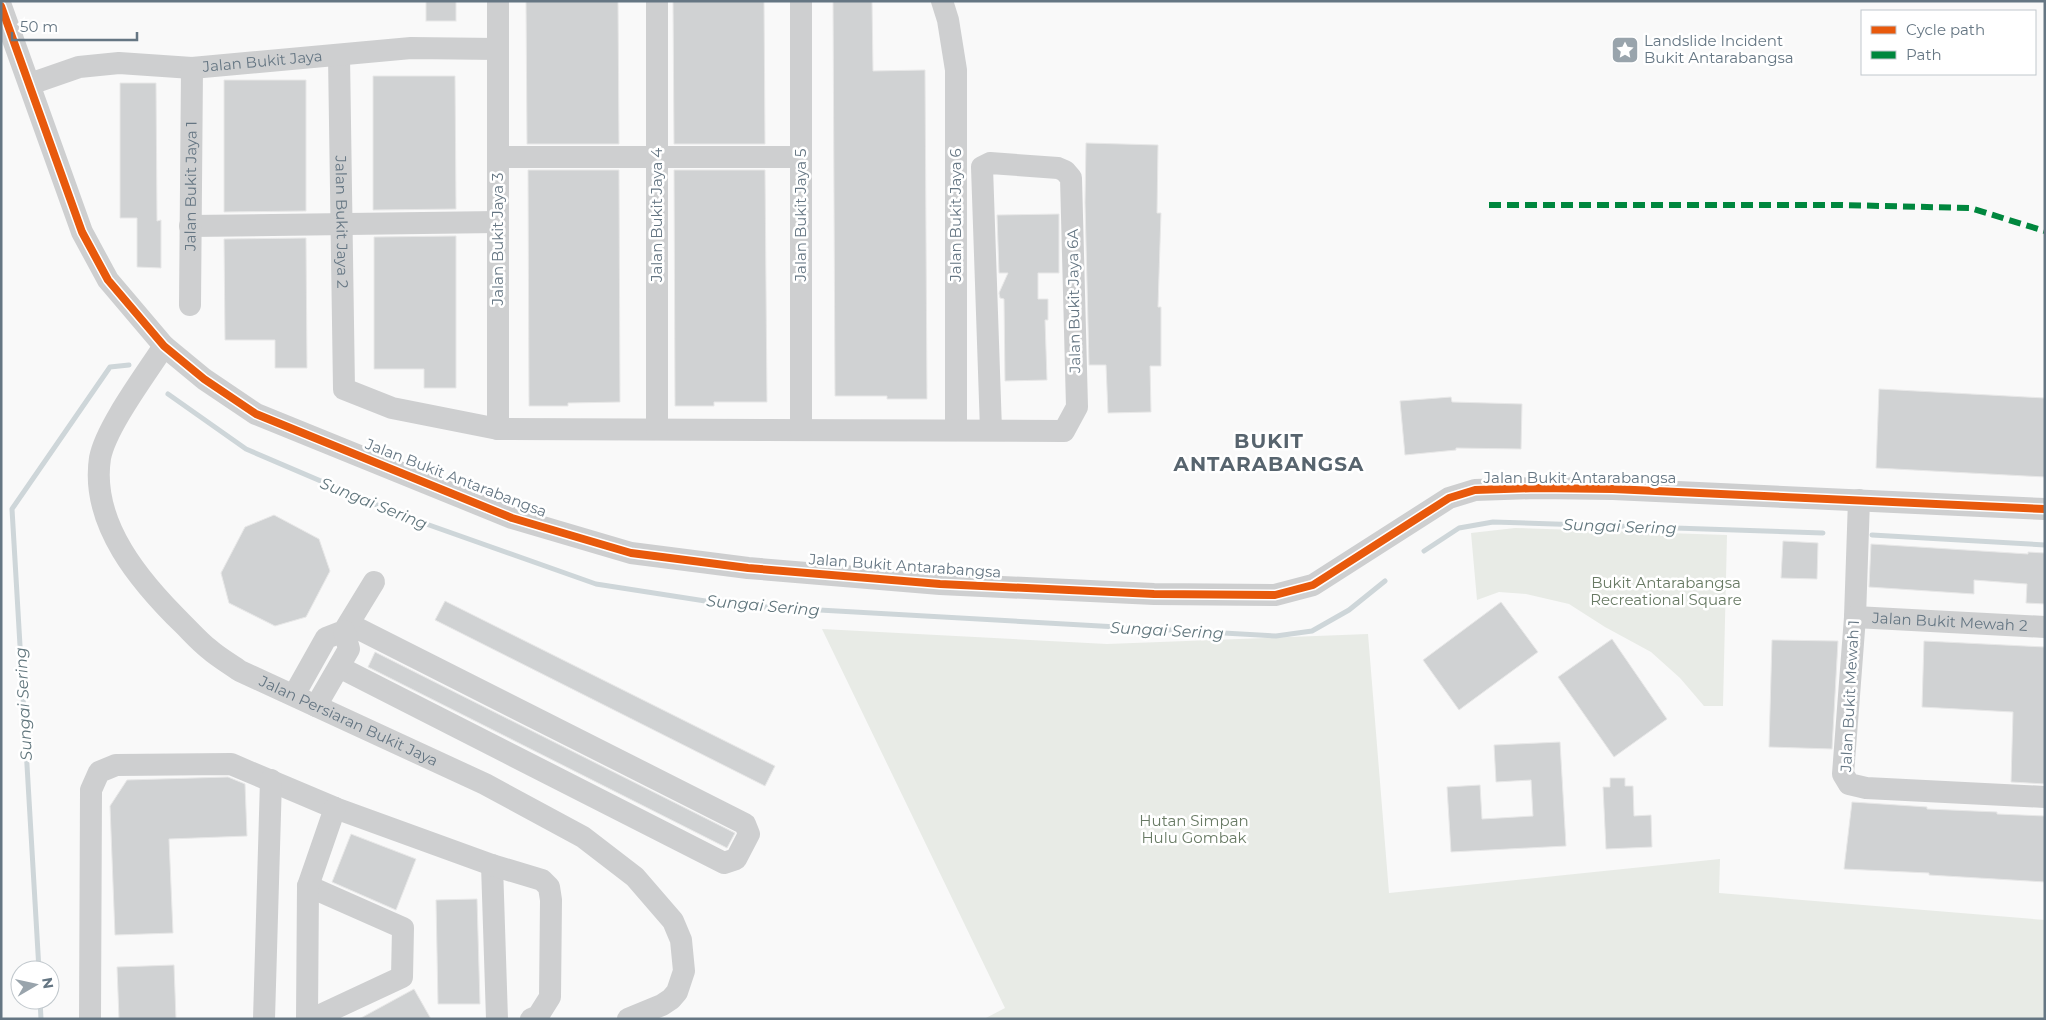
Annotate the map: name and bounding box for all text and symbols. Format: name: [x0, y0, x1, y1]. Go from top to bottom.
scale bar: [12, 10, 138, 42]
legend: [1861, 10, 2036, 75]
text: 50 m: [20, 17, 58, 36]
text: Cycle path: [1906, 20, 1985, 39]
place label: Landslide Incident Bukit Antarabangsa: [1644, 31, 1794, 67]
place icon: Landslide Incident Bukit Antarabangsa: [1610, 35, 1640, 65]
text: Path: [1906, 45, 1942, 64]
street label: Jalan Bukit Jaya: [201, 46, 323, 76]
street label: Jalan Bukit Jaya 1: [180, 121, 201, 252]
street label: Jalan Bukit Jaya 4: [647, 148, 666, 283]
street label: Jalan Bukit Jaya 6: [946, 148, 965, 283]
street label: Jalan Bukit Jaya 5: [791, 149, 810, 282]
street label: Jalan Bukit Jaya 2: [331, 154, 352, 289]
street label: Jalan Bukit Jaya 3: [488, 173, 507, 306]
street label: Jalan Bukit Jaya 6A: [1063, 228, 1084, 374]
district label: BUKIT ANTARABANGSA: [1173, 429, 1364, 476]
street label: Jalan Bukit Antarabangsa: [362, 434, 550, 521]
street label: Jalan Bukit Antarabangsa: [1483, 468, 1676, 487]
water label: Sungai Sering: [318, 473, 430, 534]
water label: Sungai Sering: [1563, 515, 1677, 538]
street label: Jalan Bukit Antarabangsa: [807, 549, 1002, 582]
park label: Bukit Antarabangsa Recreational Square: [1590, 573, 1742, 609]
water label: Sungai Sering: [706, 591, 820, 620]
street label: Jalan Bukit Mewah 2: [1871, 608, 2028, 635]
water label: Sungai Sering: [1110, 618, 1224, 643]
street label: Jalan Bukit Mewah 1: [1836, 620, 1863, 773]
water label: Sungai Sering: [11, 647, 36, 761]
street label: Jalan Persiaran Bukit Jaya: [256, 671, 441, 770]
park label: Hutan Simpan Hulu Gombak: [1139, 811, 1249, 847]
north arrow: [10, 960, 60, 1010]
text: N: [38, 976, 58, 990]

